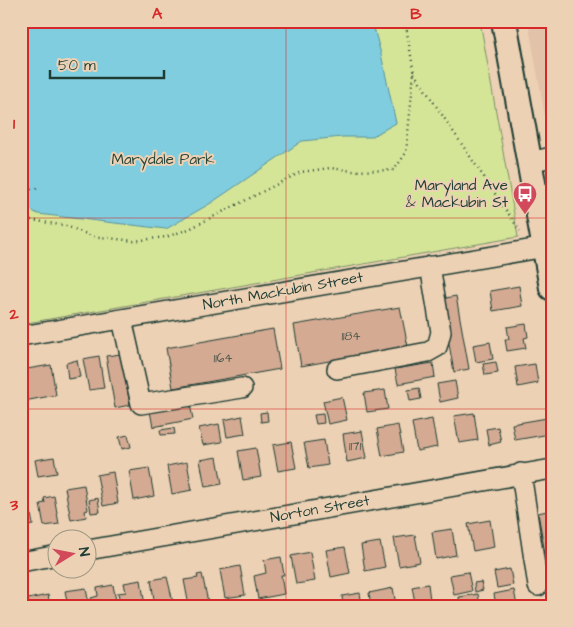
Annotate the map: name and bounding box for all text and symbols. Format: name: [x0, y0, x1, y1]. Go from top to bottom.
text: A: [152, 3, 163, 25]
text: B: [410, 3, 422, 25]
scale bar: [50, 48, 164, 80]
text: 50 m: [58, 55, 96, 76]
text: 1: [13, 113, 16, 135]
park label: Marydale Park: [111, 149, 215, 171]
place label: Maryland Ave & Mackubin St: [406, 175, 508, 213]
bus stop icon: Maryland Ave & Mackubin St: [512, 181, 538, 215]
street label: North Mackubin Street: [201, 267, 365, 315]
text: 2: [8, 303, 19, 325]
house number: 1184: [341, 328, 361, 345]
house number: 1164: [214, 350, 232, 367]
house number: 1171: [349, 438, 361, 455]
street label: Norton Street: [269, 490, 371, 528]
text: 3: [9, 494, 19, 516]
north arrow: [48, 530, 98, 580]
text: N: [73, 546, 94, 558]

